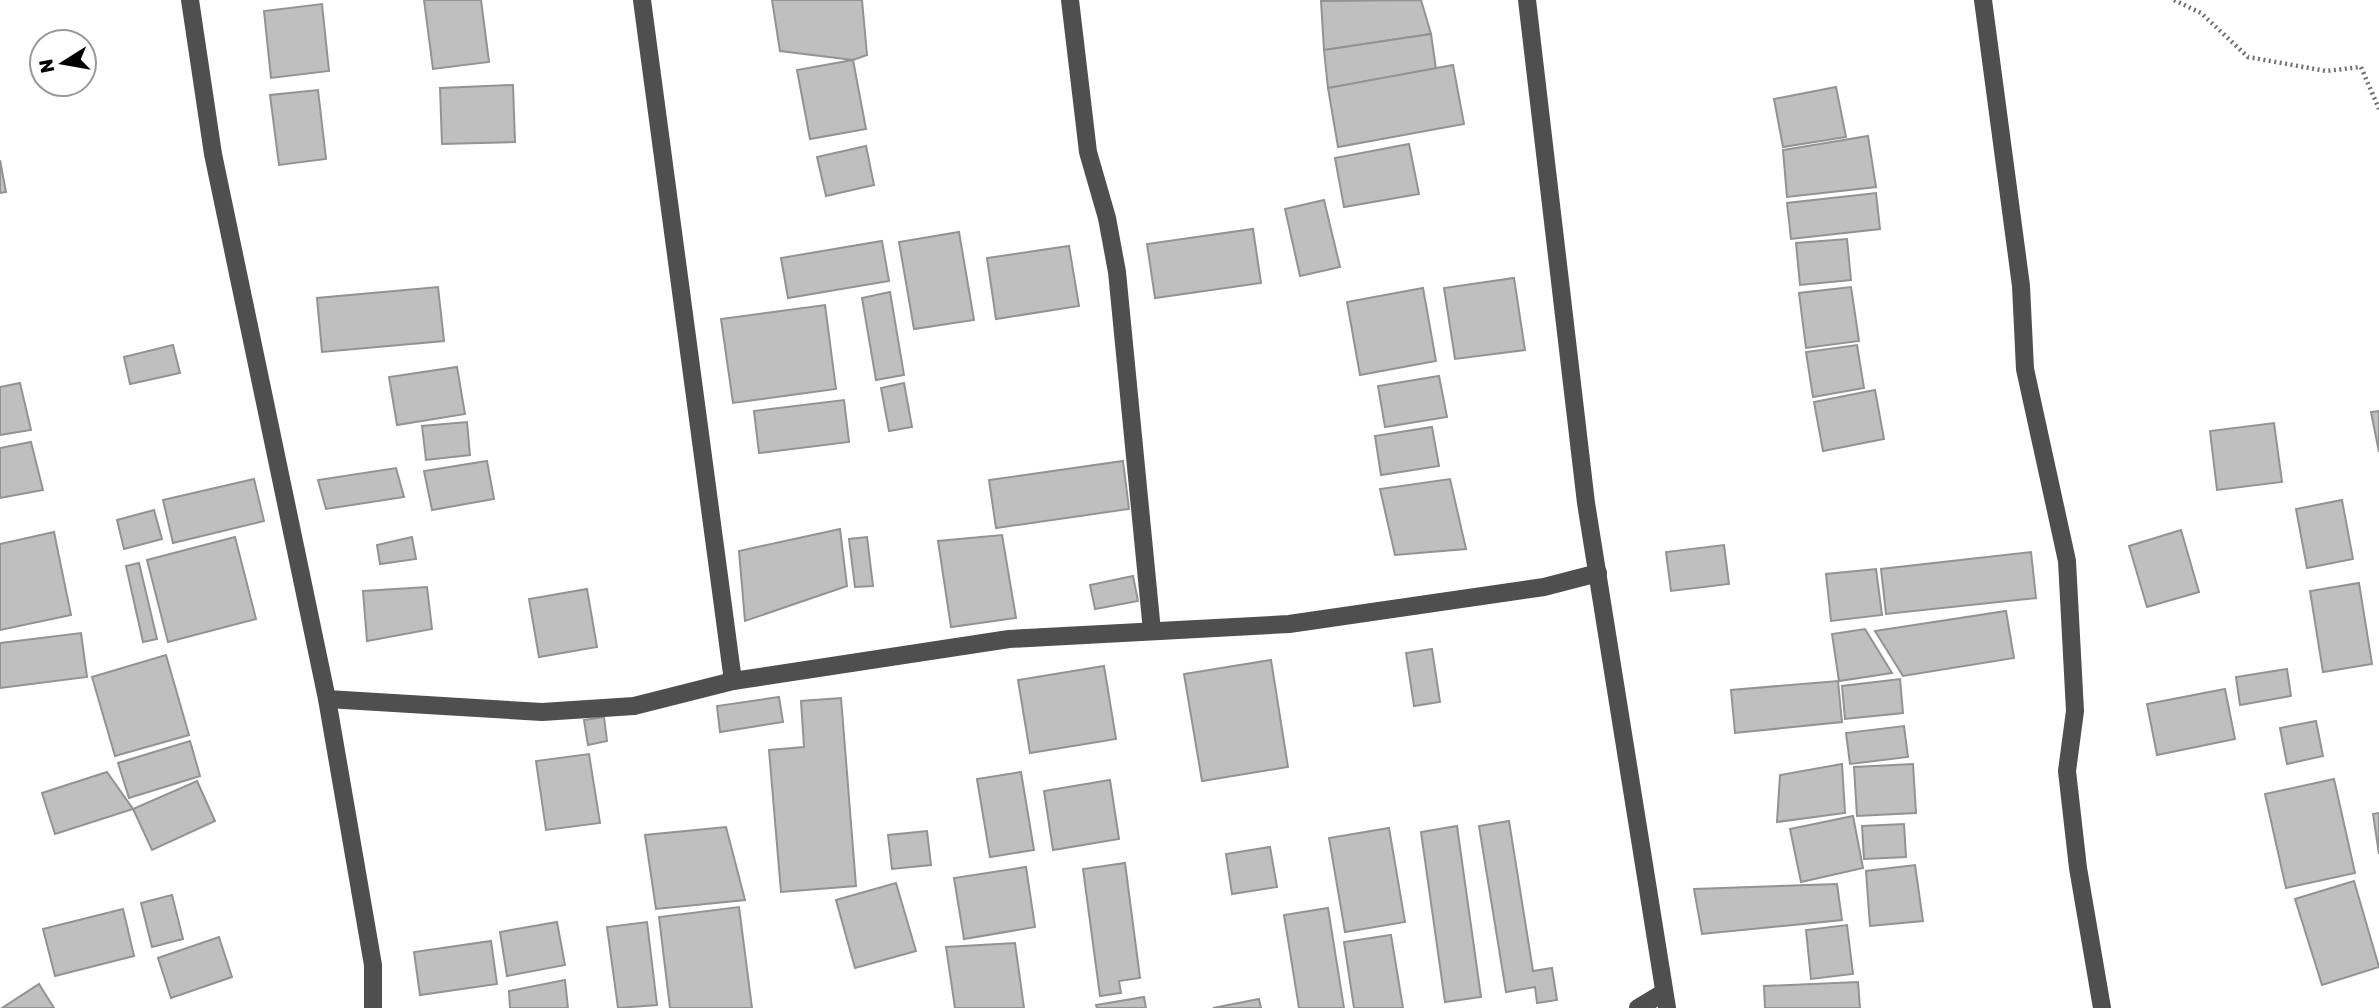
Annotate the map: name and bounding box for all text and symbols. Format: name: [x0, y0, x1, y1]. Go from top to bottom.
north arrow: [28, 28, 98, 98]
text: N: [34, 57, 59, 75]

